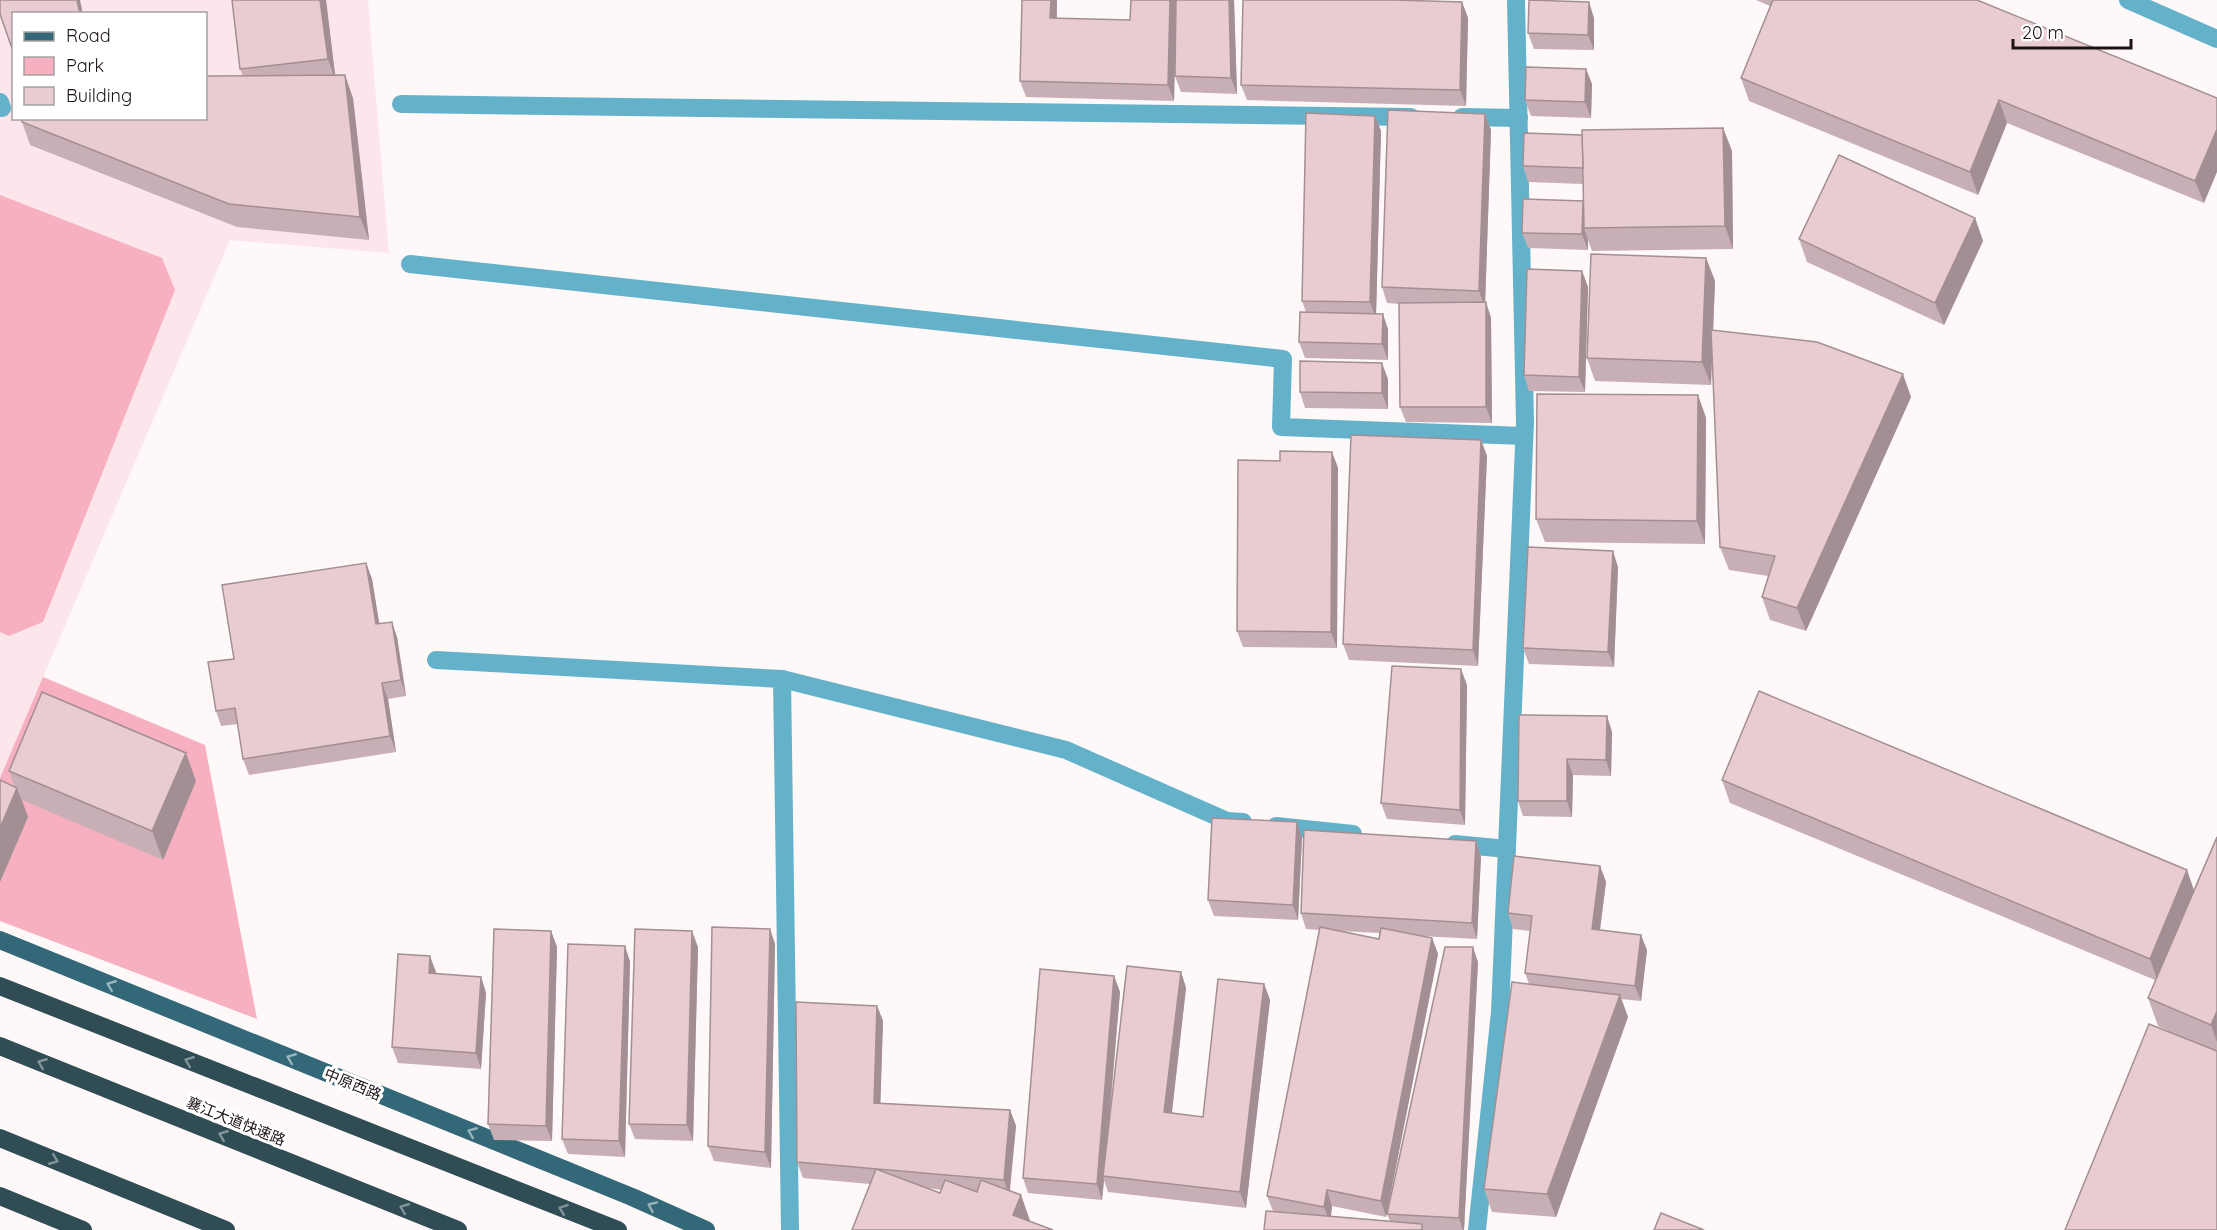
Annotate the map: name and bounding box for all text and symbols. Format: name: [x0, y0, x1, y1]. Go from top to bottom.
legend: [12, 12, 207, 120]
scale bar: [2013, 12, 2132, 50]
text: 20 m: [2022, 21, 2064, 44]
text: Road: [66, 24, 111, 47]
text: Park: [66, 54, 104, 77]
text: Building: [66, 84, 132, 107]
one-way arrow: [106, 980, 117, 992]
one-way arrow: [287, 1053, 298, 1065]
one-way arrow: [184, 1056, 194, 1069]
one-way arrow: [37, 1058, 48, 1070]
street label: 中原西路: [322, 1064, 384, 1104]
street label: 襄江大道快速路: [184, 1093, 288, 1149]
one-way arrow: [467, 1127, 478, 1139]
one-way arrow: [218, 1130, 229, 1143]
one-way arrow: [48, 1153, 59, 1165]
one-way arrow: [648, 1201, 659, 1213]
one-way arrow: [399, 1203, 410, 1215]
one-way arrow: [558, 1204, 569, 1216]

